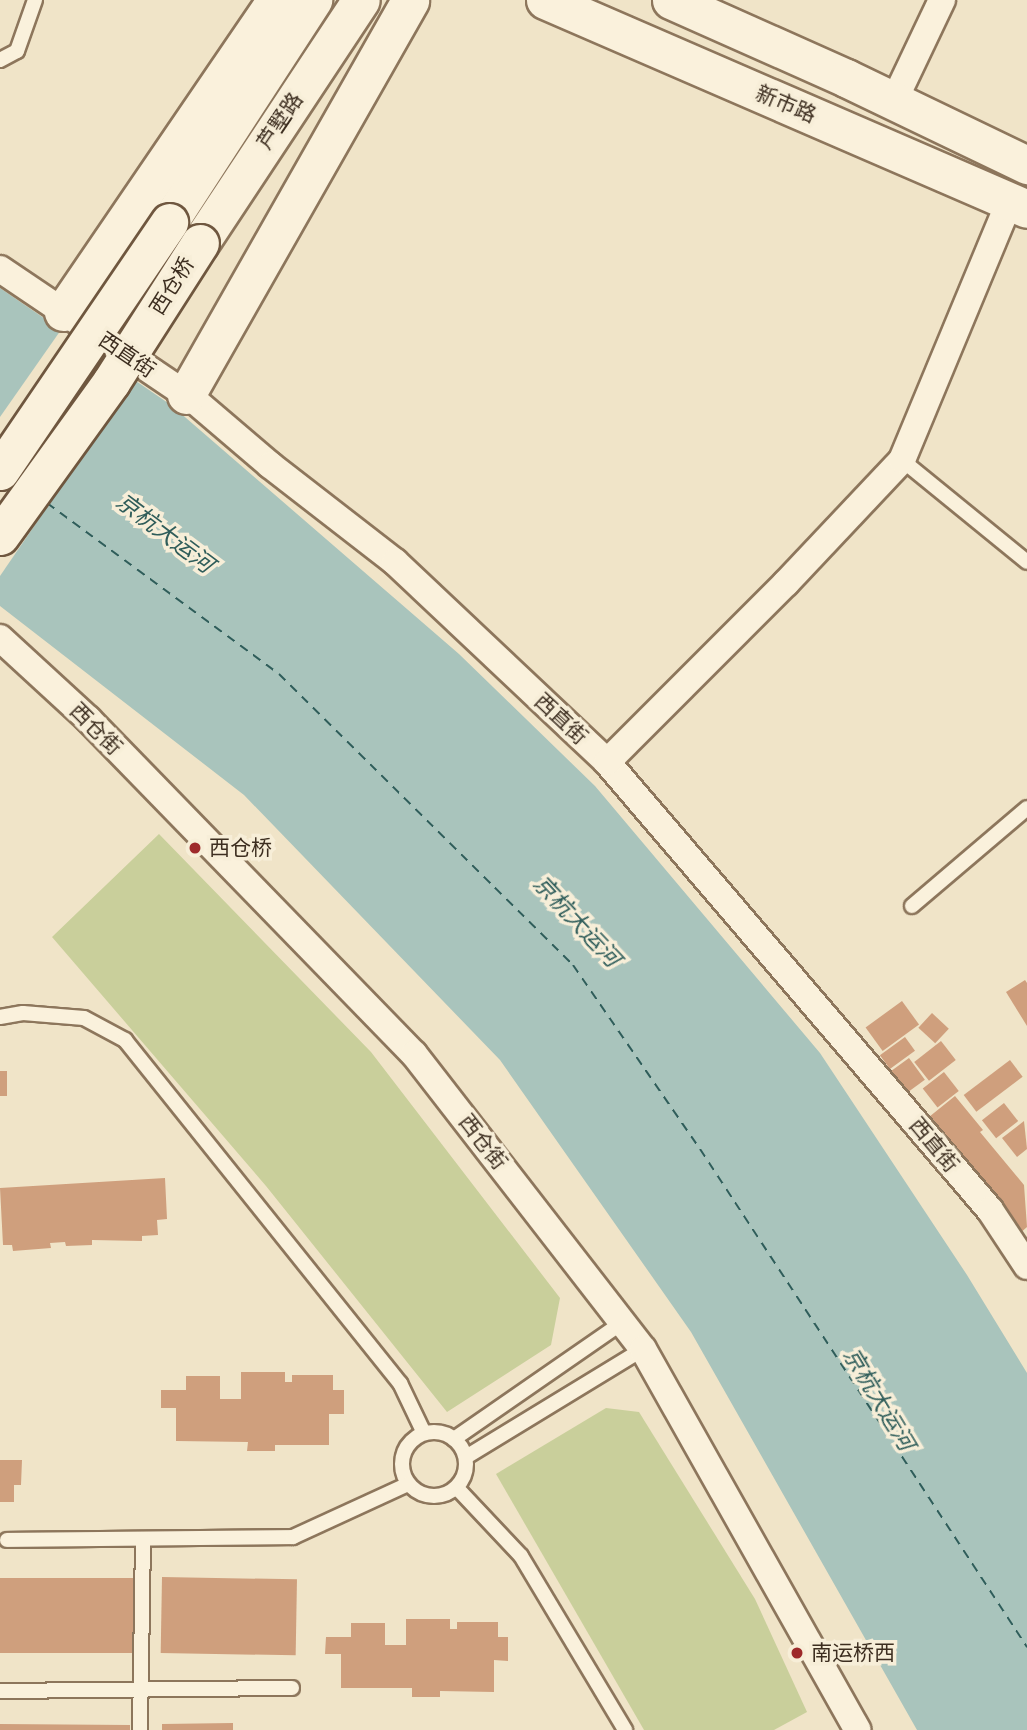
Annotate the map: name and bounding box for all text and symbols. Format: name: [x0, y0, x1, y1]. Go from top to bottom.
street label: 新市路: [752, 80, 820, 128]
street label: 芦墅路: [252, 88, 308, 154]
street label: 西仓桥: [145, 253, 199, 319]
street label: 西直街: [94, 327, 160, 383]
water label: 京杭大运河: [111, 487, 219, 579]
street label: 西直街: [529, 688, 593, 750]
street label: 西仓街: [65, 698, 127, 760]
place label: 西仓桥: [209, 835, 272, 861]
marker: 西仓桥: [187, 840, 203, 856]
water label: 京杭大运河: [528, 870, 626, 972]
street label: 西仓街: [454, 1109, 512, 1175]
street label: 西直街: [904, 1113, 964, 1177]
water label: 京杭大运河: [838, 1343, 920, 1455]
place label: 南运桥西: [811, 1640, 895, 1666]
marker: 南运桥西: [789, 1645, 805, 1661]

